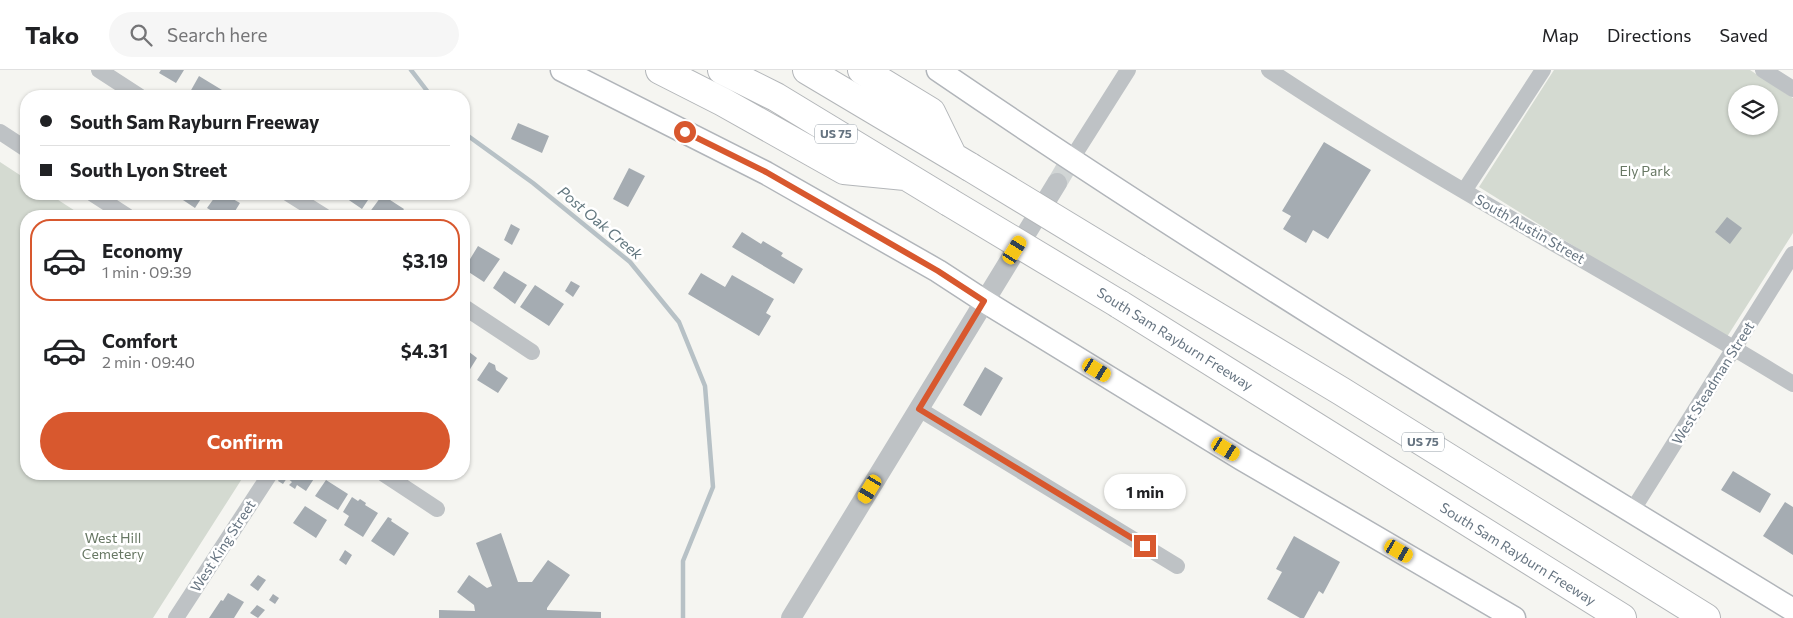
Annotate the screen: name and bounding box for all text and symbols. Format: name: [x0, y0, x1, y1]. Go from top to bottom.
search box: [109, 12, 459, 57]
text: Tako: [25, 20, 79, 49]
icon: search: [127, 21, 155, 49]
text: Search here: [167, 23, 267, 46]
text: Map: [1542, 24, 1579, 46]
text: Directions: [1607, 24, 1691, 46]
text: Saved: [1719, 24, 1768, 46]
map controls: [1728, 85, 1778, 135]
button: layers: [1728, 85, 1778, 135]
text: South Sam Rayburn Freeway: [70, 110, 320, 133]
route start: [674, 121, 696, 143]
road number: US 75: [815, 124, 857, 144]
text: South Lyon Street: [70, 158, 227, 181]
park label: Ely Park: [1619, 162, 1671, 179]
water label: Post Oak Creek: [555, 182, 647, 263]
street label: South Austin Street: [1472, 190, 1588, 267]
car: [1000, 233, 1029, 267]
icon: car: [42, 238, 87, 283]
text: Economy: [102, 239, 183, 262]
text: $3.19: [402, 249, 448, 272]
text: 1 min · 09:39: [102, 262, 192, 281]
street label: South Sam Rayburn Freeway: [1094, 284, 1256, 394]
street label: West Steadman Street: [1668, 318, 1757, 447]
icon: car: [42, 328, 87, 373]
text: Comfort: [102, 329, 178, 352]
text: $4.31: [401, 339, 448, 362]
text: 2 min · 09:40: [102, 352, 195, 371]
car: [1080, 356, 1113, 384]
button: Confirm: [40, 412, 450, 470]
road number: US 75: [1402, 432, 1444, 452]
car: [1209, 435, 1242, 463]
car: [855, 472, 884, 506]
callout: 1 min: [1104, 474, 1186, 508]
text: 1 min: [1126, 482, 1164, 501]
street label: West King Street: [187, 496, 259, 595]
street label: South Sam Rayburn Freeway: [1437, 499, 1599, 609]
park label: West Hill Cemetery: [82, 529, 144, 562]
route end: [1134, 535, 1156, 557]
car: [1382, 537, 1415, 565]

